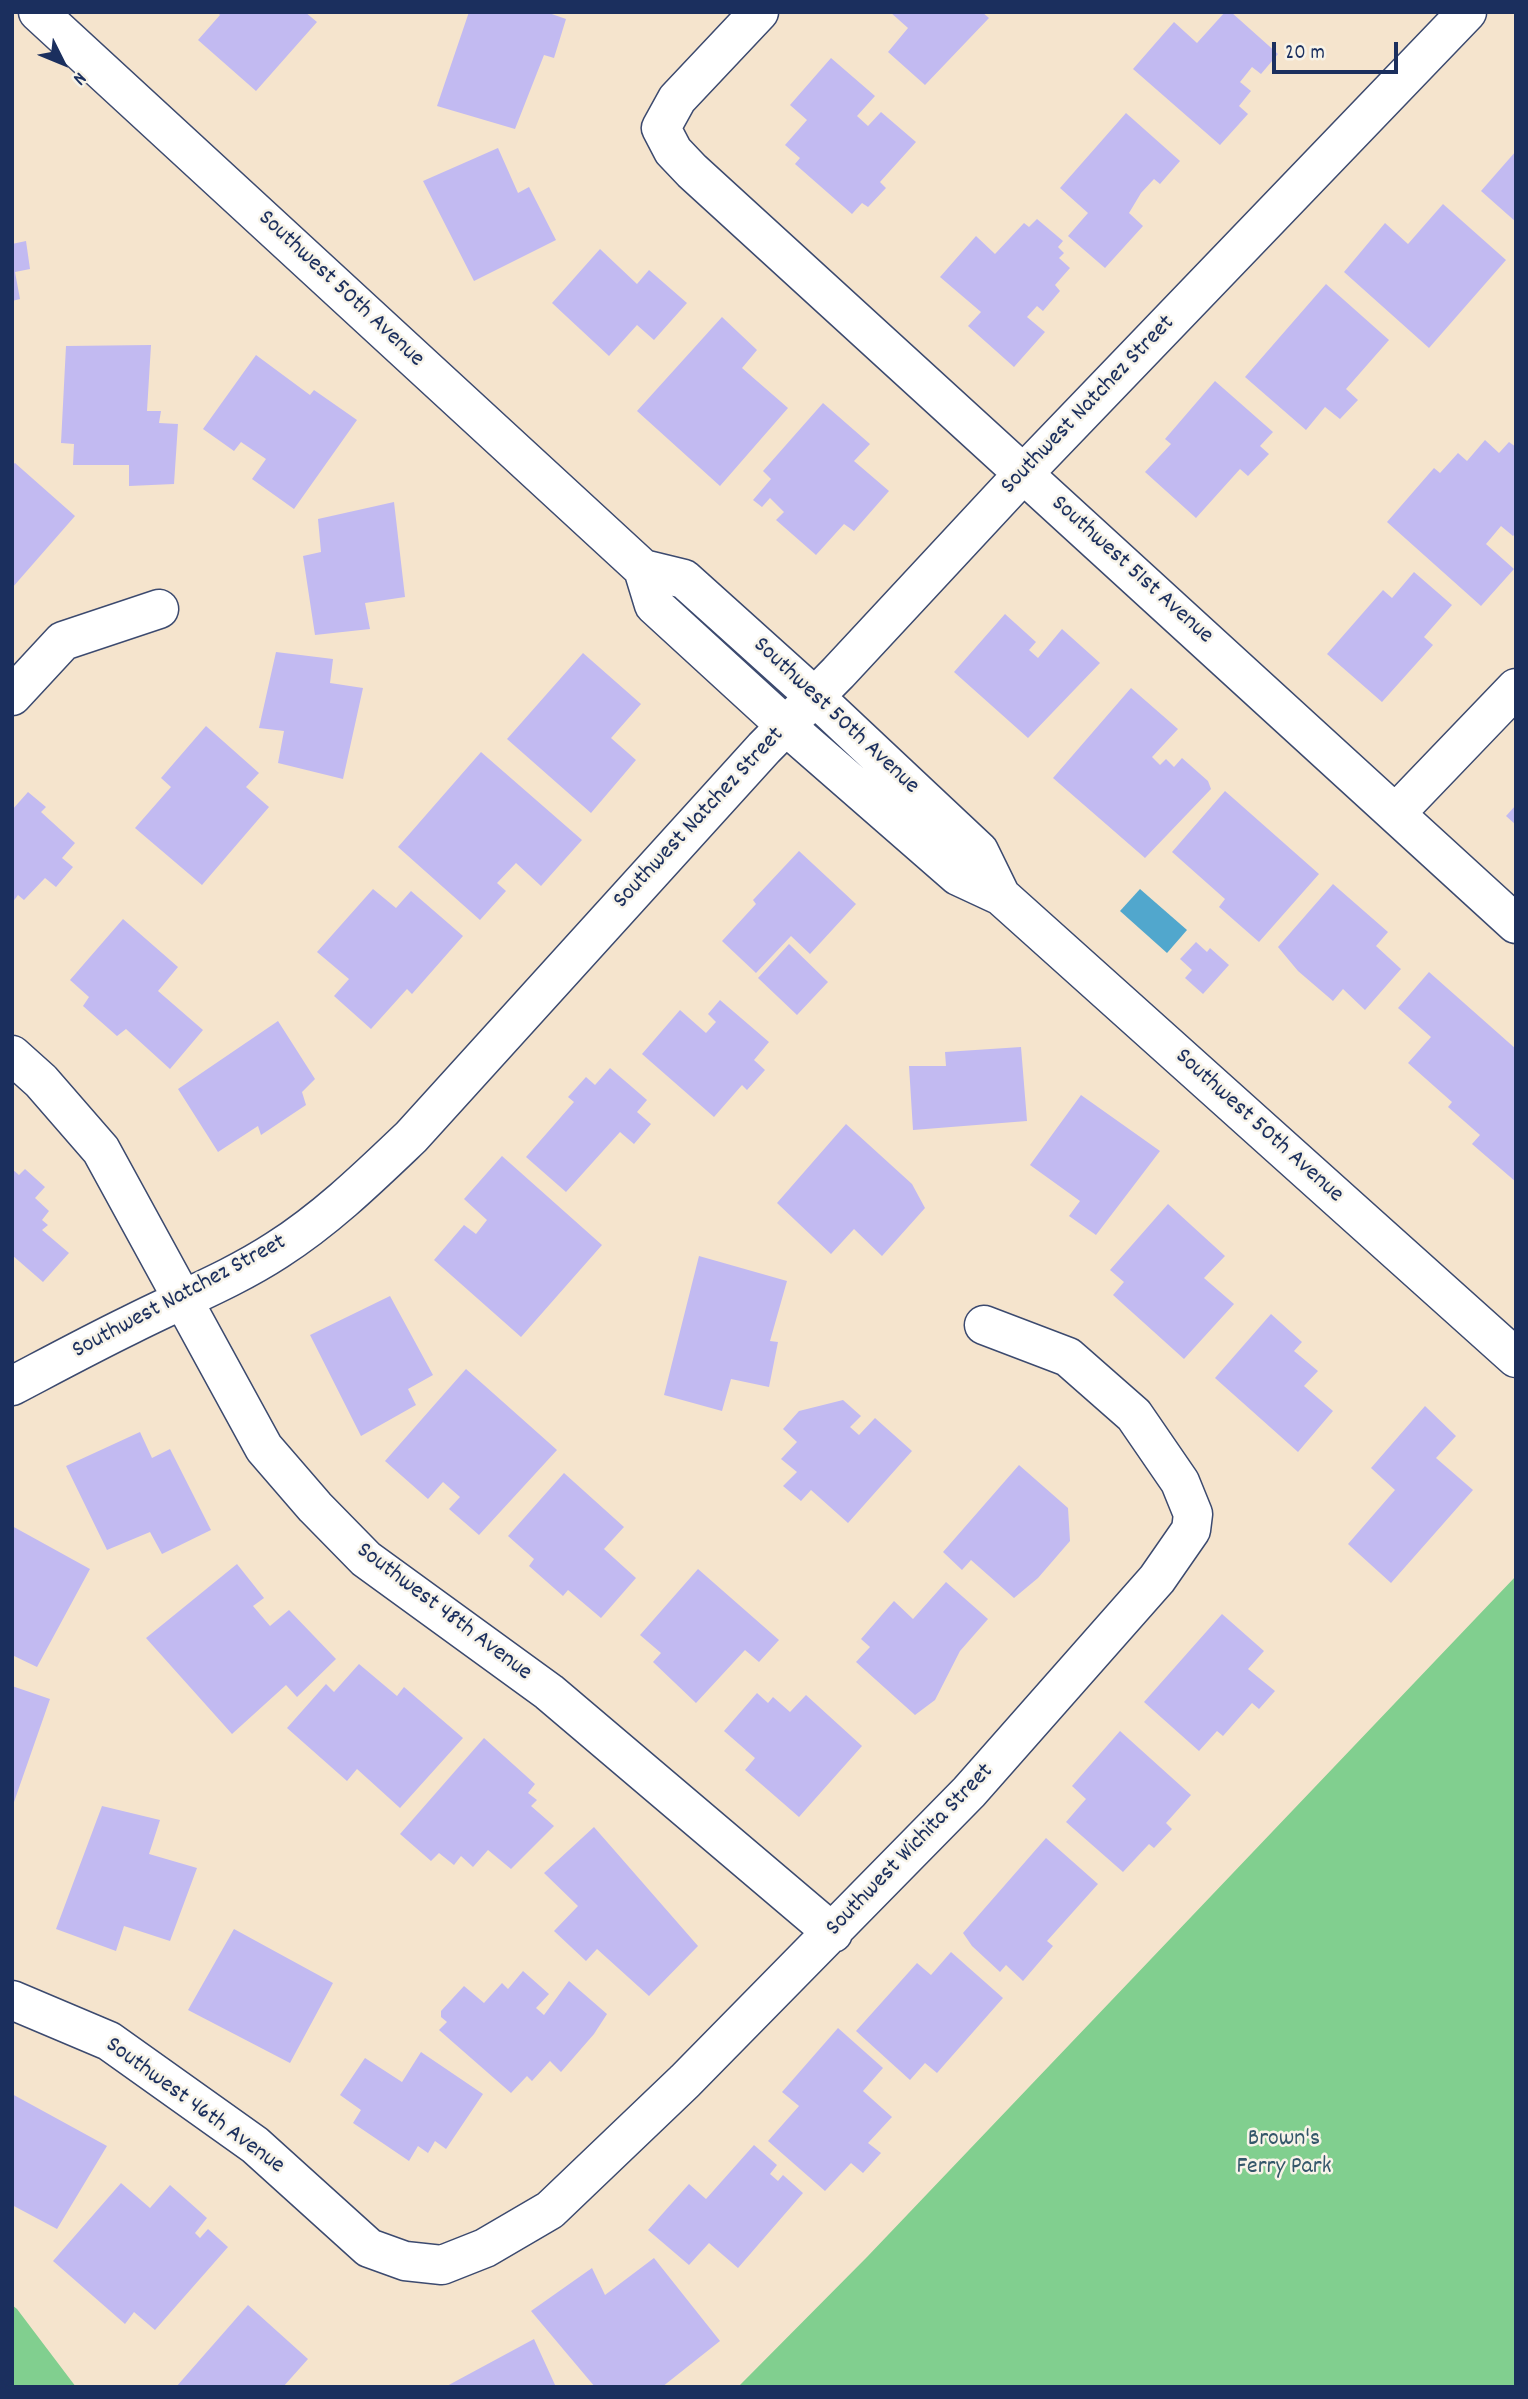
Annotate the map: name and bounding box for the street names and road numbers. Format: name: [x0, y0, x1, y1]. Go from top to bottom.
street label: Southwest 50th Avenue: [251, 205, 429, 375]
street label: Southwest Natchez Street: [996, 310, 1182, 502]
street label: Southwest 51st Avenue: [1044, 491, 1218, 651]
street label: Southwest 50th Avenue: [746, 632, 924, 802]
street label: Southwest Natchez Street: [608, 722, 792, 916]
street label: Southwest 50th Avenue: [1168, 1044, 1348, 1210]
street label: Southwest Natchez Street: [68, 1229, 292, 1367]
street label: Southwest 48th Avenue: [349, 1538, 537, 1688]
street label: Southwest Wichita Street: [821, 1759, 1001, 1943]
street label: Southwest 46th Avenue: [99, 2032, 289, 2182]

